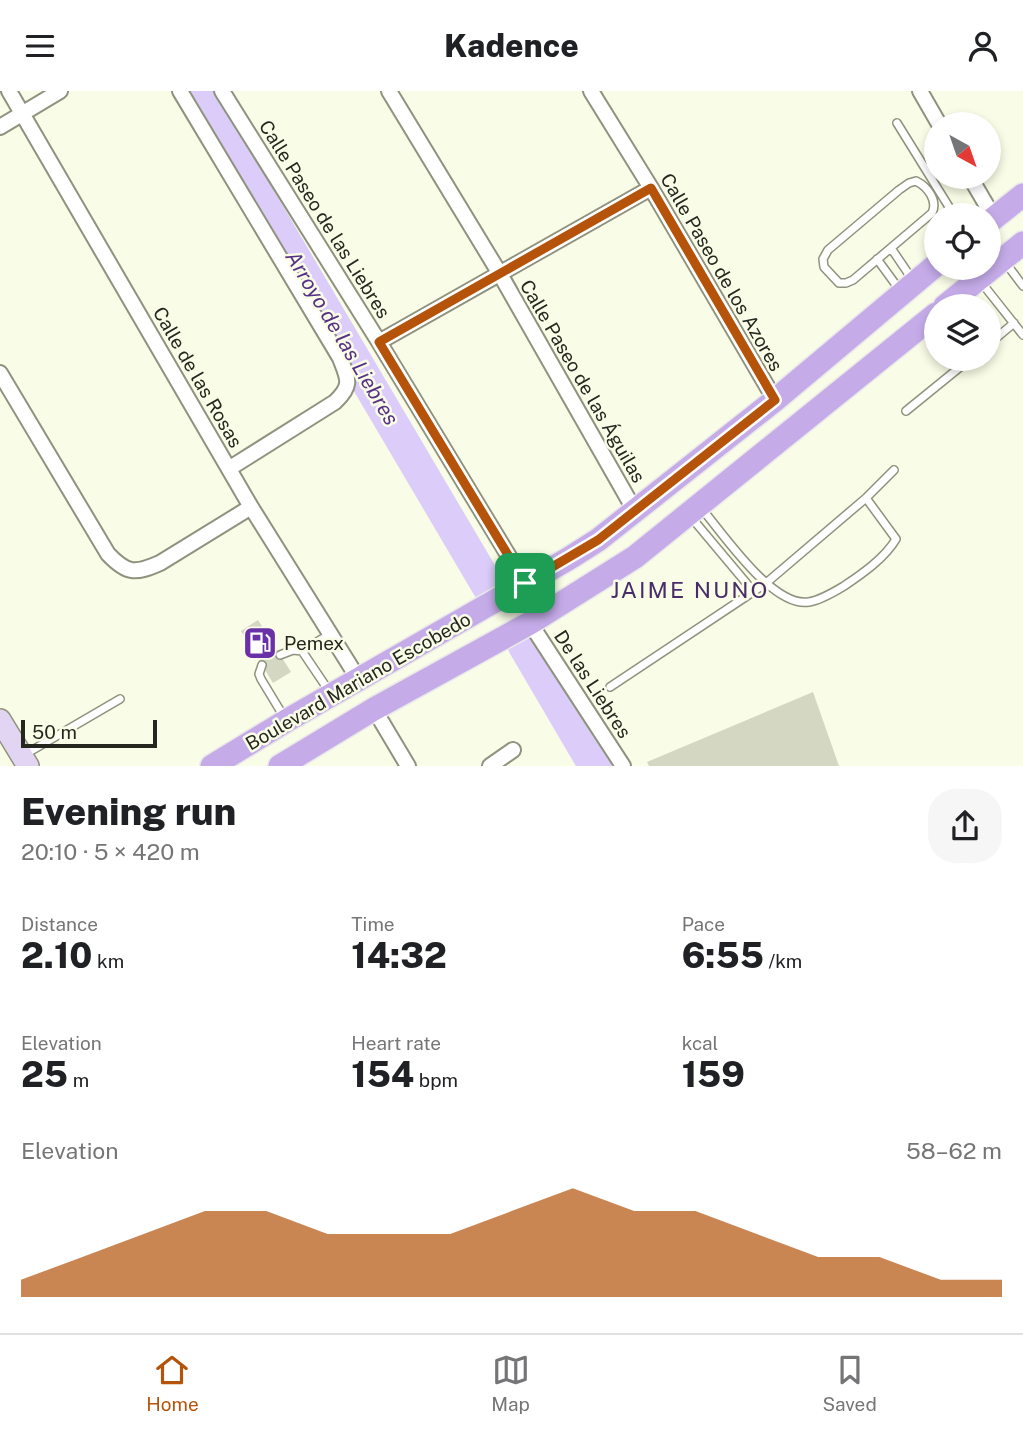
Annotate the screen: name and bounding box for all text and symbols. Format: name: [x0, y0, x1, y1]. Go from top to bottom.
icon: menu: [21, 27, 59, 65]
text: Kadence: [444, 27, 579, 64]
icon: person: [964, 27, 1002, 65]
north arrow: [924, 112, 1001, 189]
map controls: [924, 112, 1001, 371]
street label: Calle Paseo de las Liebres: [255, 116, 395, 322]
street label: Calle Paseo de los Azores: [656, 169, 788, 375]
button: locate: [924, 203, 1001, 280]
water label: Arroyo de las Liebres: [281, 246, 404, 429]
street label: Calle Paseo de las Águilas: [516, 276, 650, 486]
button: layers: [924, 294, 1001, 371]
street label: Calle de las Rosas: [149, 303, 247, 451]
pin: [495, 553, 555, 613]
icon: arrive: [506, 564, 544, 602]
district label: JAIME NUNO: [611, 576, 769, 603]
street label: Boulevard Mariano Escobedo: [242, 607, 474, 755]
fuel station icon: Pemex: [241, 624, 279, 662]
street label: De las Liebres: [550, 626, 636, 742]
place label: Pemex: [284, 632, 344, 654]
scale bar: [21, 717, 158, 749]
text: 50 m: [32, 721, 77, 743]
text: Evening run: [21, 789, 236, 834]
button: share: [928, 789, 1002, 863]
text: 20:10 · 5 × 420 m: [21, 838, 200, 865]
text: Distance: [21, 913, 98, 935]
text: Time: [351, 913, 395, 935]
text: Pace: [682, 913, 725, 935]
text: 2.10: [21, 935, 92, 976]
text: 14:32: [351, 935, 447, 976]
text: 6:55: [682, 935, 764, 976]
text: km: [92, 950, 124, 972]
text: /km: [764, 950, 802, 972]
text: Elevation: [21, 1032, 102, 1054]
text: Heart rate: [351, 1032, 441, 1054]
text: kcal: [682, 1032, 718, 1054]
text: 25: [21, 1054, 68, 1095]
text: 154: [351, 1054, 414, 1095]
text: 159: [682, 1054, 745, 1095]
text: m: [68, 1069, 89, 1091]
text: bpm: [414, 1069, 458, 1091]
text: Elevation: [21, 1137, 119, 1164]
text: 58–62 m: [906, 1137, 1002, 1164]
tab: Home: [146, 1351, 199, 1415]
tab: Map: [491, 1351, 530, 1415]
tab: Saved: [822, 1351, 877, 1415]

